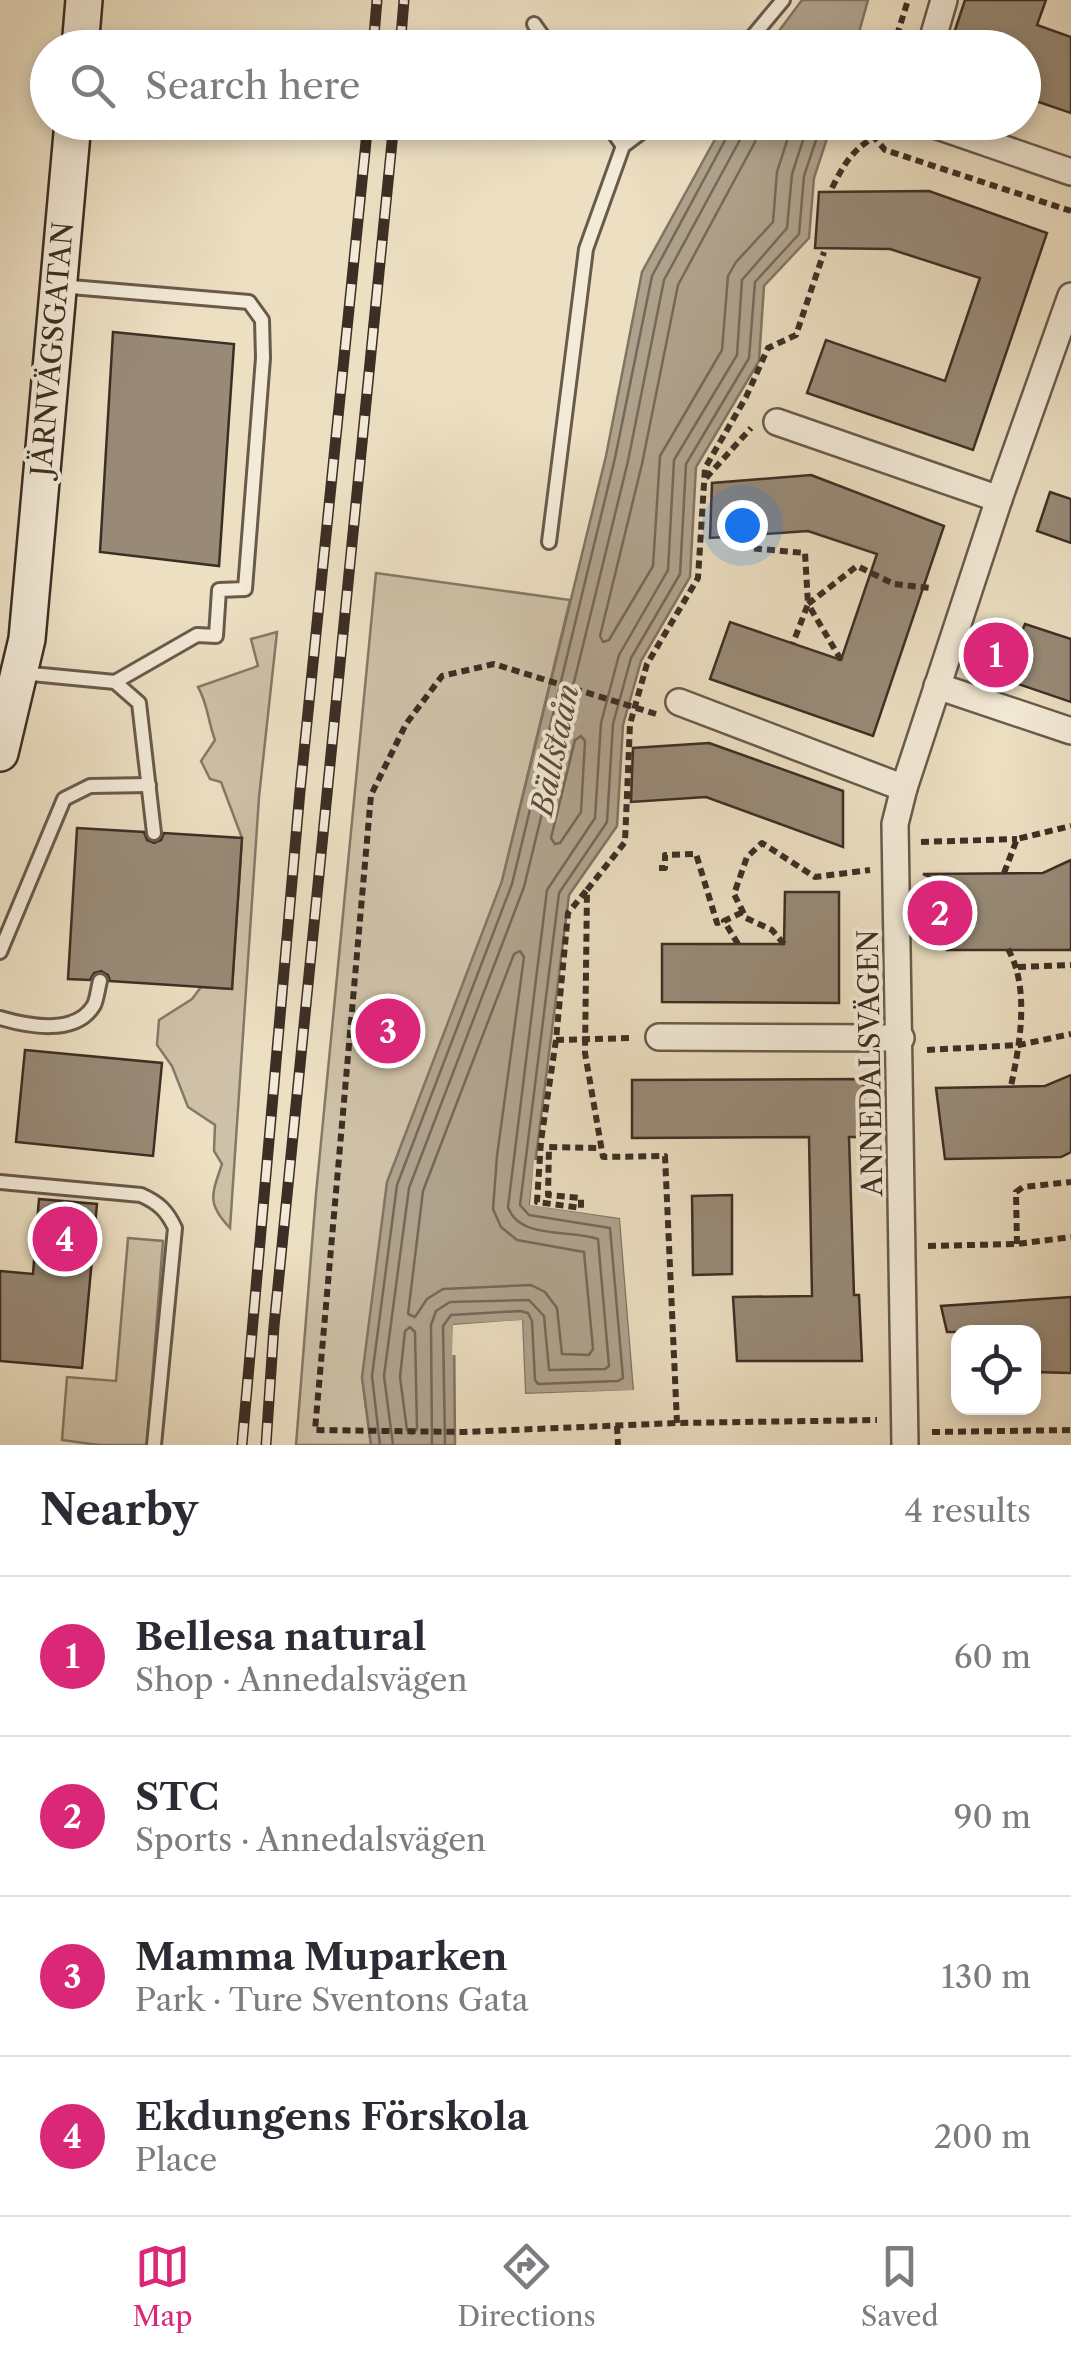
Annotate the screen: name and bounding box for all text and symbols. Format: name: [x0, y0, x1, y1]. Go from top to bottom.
search box: [30, 30, 1041, 140]
icon: search: [65, 58, 120, 113]
text: Search here: [145, 62, 360, 109]
street label: JÄRNVÄGSGATAN: [24, 220, 80, 482]
your location: [717, 500, 768, 551]
pin: 1: [964, 618, 1028, 692]
water label: Bällstaån: [523, 681, 587, 821]
pin: 2: [908, 876, 972, 950]
street label: ANNEDALSVÄGEN: [851, 929, 889, 1198]
pin: 3: [356, 994, 420, 1068]
pin: 4: [32, 1202, 98, 1276]
map controls: [951, 1325, 1041, 1415]
button: locate: [951, 1325, 1041, 1415]
text: Nearby: [40, 1484, 198, 1536]
text: 4 results: [905, 1491, 1031, 1530]
text: Bellesa natural: [135, 1613, 426, 1660]
text: 1: [65, 1637, 80, 1676]
text: 60 m: [954, 1637, 1031, 1676]
text: Shop · Annedalsvägen: [135, 1660, 468, 1699]
text: STC: [135, 1773, 219, 1820]
text: 2: [63, 1797, 82, 1836]
text: 90 m: [954, 1797, 1031, 1836]
text: Sports · Annedalsvägen: [135, 1820, 486, 1859]
text: Mamma Muparken: [135, 1933, 507, 1980]
text: 3: [63, 1957, 82, 1996]
text: 130 m: [941, 1957, 1031, 1996]
text: Park · Ture Sventons Gata: [135, 1980, 529, 2019]
text: Ekdungens Förskola: [135, 2093, 529, 2140]
text: 4: [63, 2117, 82, 2156]
text: 200 m: [934, 2117, 1031, 2156]
text: Place: [135, 2140, 217, 2179]
tab: Map: [132, 2239, 193, 2333]
tab: Directions: [457, 2239, 596, 2333]
tab: Saved: [861, 2239, 939, 2333]

